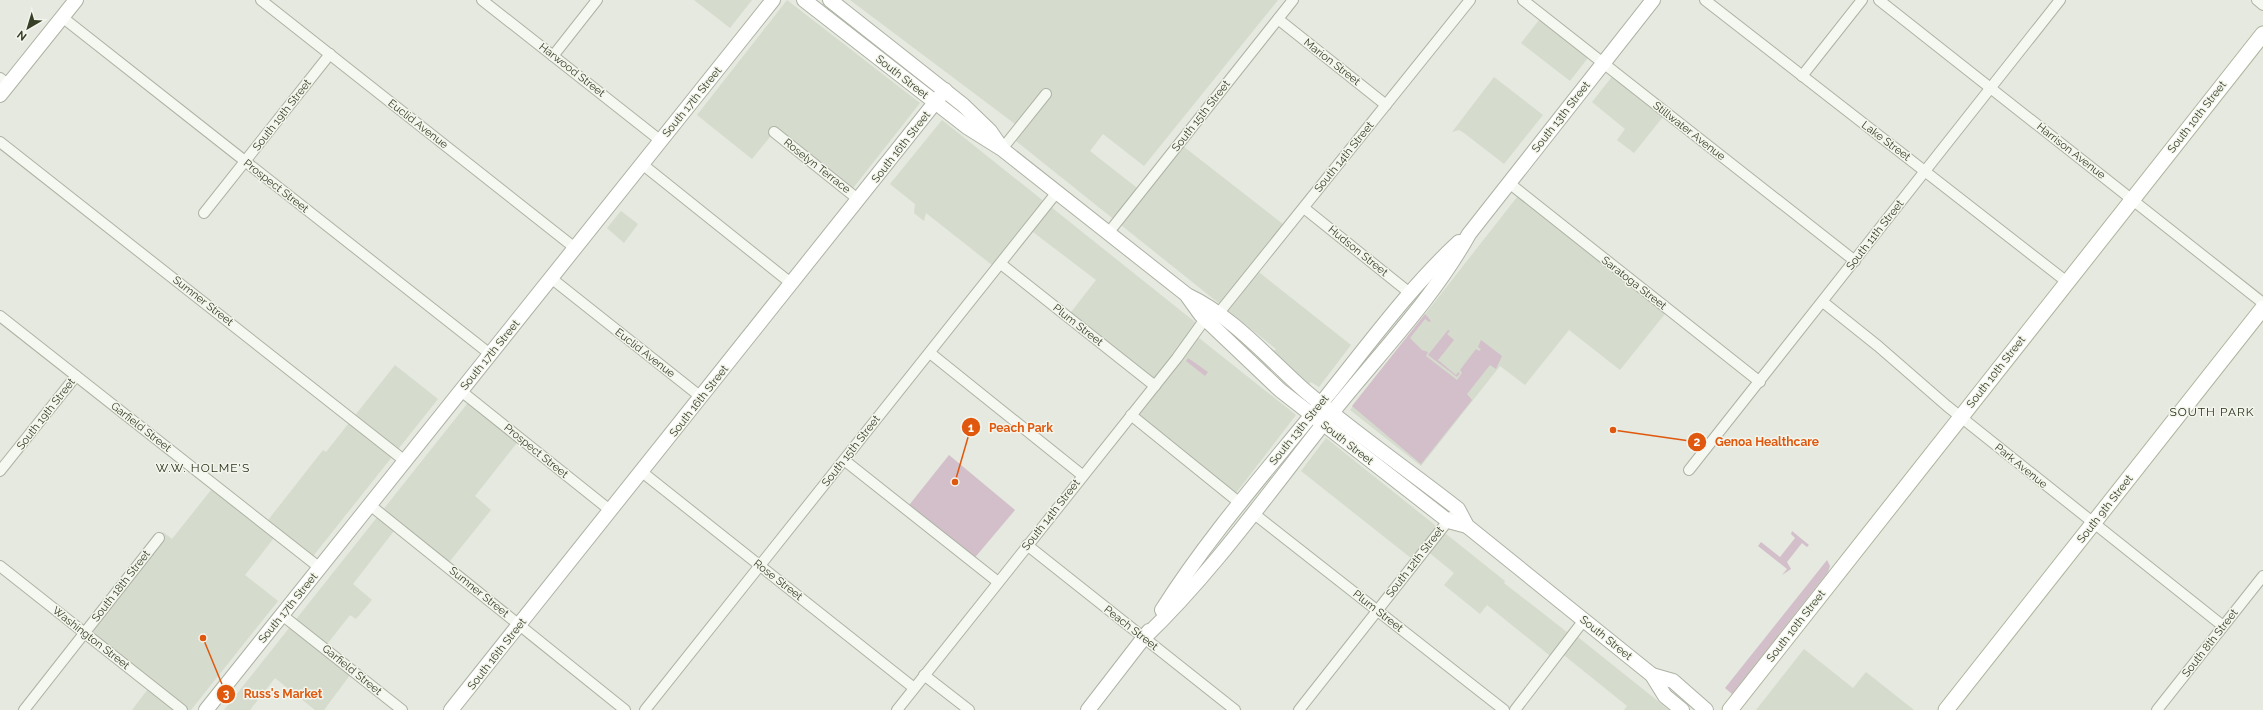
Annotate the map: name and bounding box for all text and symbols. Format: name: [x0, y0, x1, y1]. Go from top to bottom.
north arrow: [8, 8, 48, 48]
text: N: [15, 28, 29, 43]
street label: Marion Street: [1301, 36, 1363, 88]
street label: Harwood Street: [537, 40, 608, 100]
street label: South Street: [873, 52, 931, 102]
street label: South 17th Street: [660, 64, 724, 140]
street label: South 19th Street: [250, 76, 314, 153]
street label: South 15th Street: [1169, 78, 1233, 154]
street label: South 10th Street: [2165, 78, 2229, 155]
street label: South 13th Street: [1529, 79, 1593, 155]
street label: Euclid Avenue: [385, 97, 451, 152]
street label: Stillwater Avenue: [1650, 99, 1728, 164]
street label: South 16th Street: [869, 108, 933, 185]
street label: Lake Street: [1859, 118, 1913, 164]
street label: South 14th Street: [1312, 119, 1377, 195]
street label: Harrison Avenue: [2034, 120, 2108, 182]
street label: Roselyn Terrace: [781, 136, 853, 196]
street label: Prospect Street: [241, 157, 311, 216]
street label: South 11th Street: [1844, 197, 1907, 273]
street label: Hudson Street: [1326, 223, 1391, 279]
street label: Saratoga Street: [1599, 254, 1669, 313]
street label: Sumner Street: [170, 273, 236, 329]
street label: Plum Street: [1050, 301, 1106, 349]
street label: South 17th Street: [458, 317, 522, 393]
street label: Euclid Avenue: [612, 326, 678, 381]
street label: South 10th Street: [1964, 333, 2028, 410]
street label: South 16th Street: [667, 362, 731, 439]
street label: South 19th Street: [14, 375, 78, 452]
street label: South 13th Street: [1267, 392, 1332, 468]
street label: Garfield Street: [108, 399, 174, 455]
district label: SOUTH PARK: [2169, 405, 2255, 419]
street label: South 15th Street: [819, 413, 883, 489]
callout: Peach Park: [961, 415, 1061, 439]
street label: South Street: [1318, 418, 1376, 468]
street label: Prospect Street: [501, 421, 571, 481]
text: 1: [968, 421, 974, 435]
text: Peach Park: [989, 421, 1053, 435]
callout: Genoa Healthcare: [1687, 430, 1827, 454]
text: 2: [1694, 435, 1701, 449]
text: Genoa Healthcare: [1715, 435, 1819, 449]
street label: Park Avenue: [1992, 441, 2050, 491]
district label: W.W. HOLME'S: [156, 461, 250, 475]
street label: South 9th Street: [2074, 472, 2136, 546]
street label: South 14th Street: [1019, 477, 1083, 553]
street label: South 12th Street: [1383, 524, 1447, 600]
street label: South 18th Street: [89, 547, 153, 624]
street label: Rose Street: [751, 557, 805, 603]
street label: Sumner Street: [447, 564, 512, 620]
street label: South 17th Street: [256, 570, 320, 646]
street label: Plum Street: [1350, 587, 1406, 635]
street label: South 10th Street: [1764, 587, 1828, 664]
street label: Peach Street: [1101, 603, 1161, 653]
street label: Washington Street: [50, 604, 132, 672]
street label: South 8th Street: [2179, 606, 2241, 680]
street label: South Street: [1577, 613, 1635, 663]
street label: South 16th Street: [465, 615, 529, 692]
street label: Garfield Street: [320, 642, 385, 698]
callout: Russ's Market: [216, 682, 330, 706]
text: 3: [223, 687, 230, 701]
text: Russ's Market: [244, 687, 323, 701]

